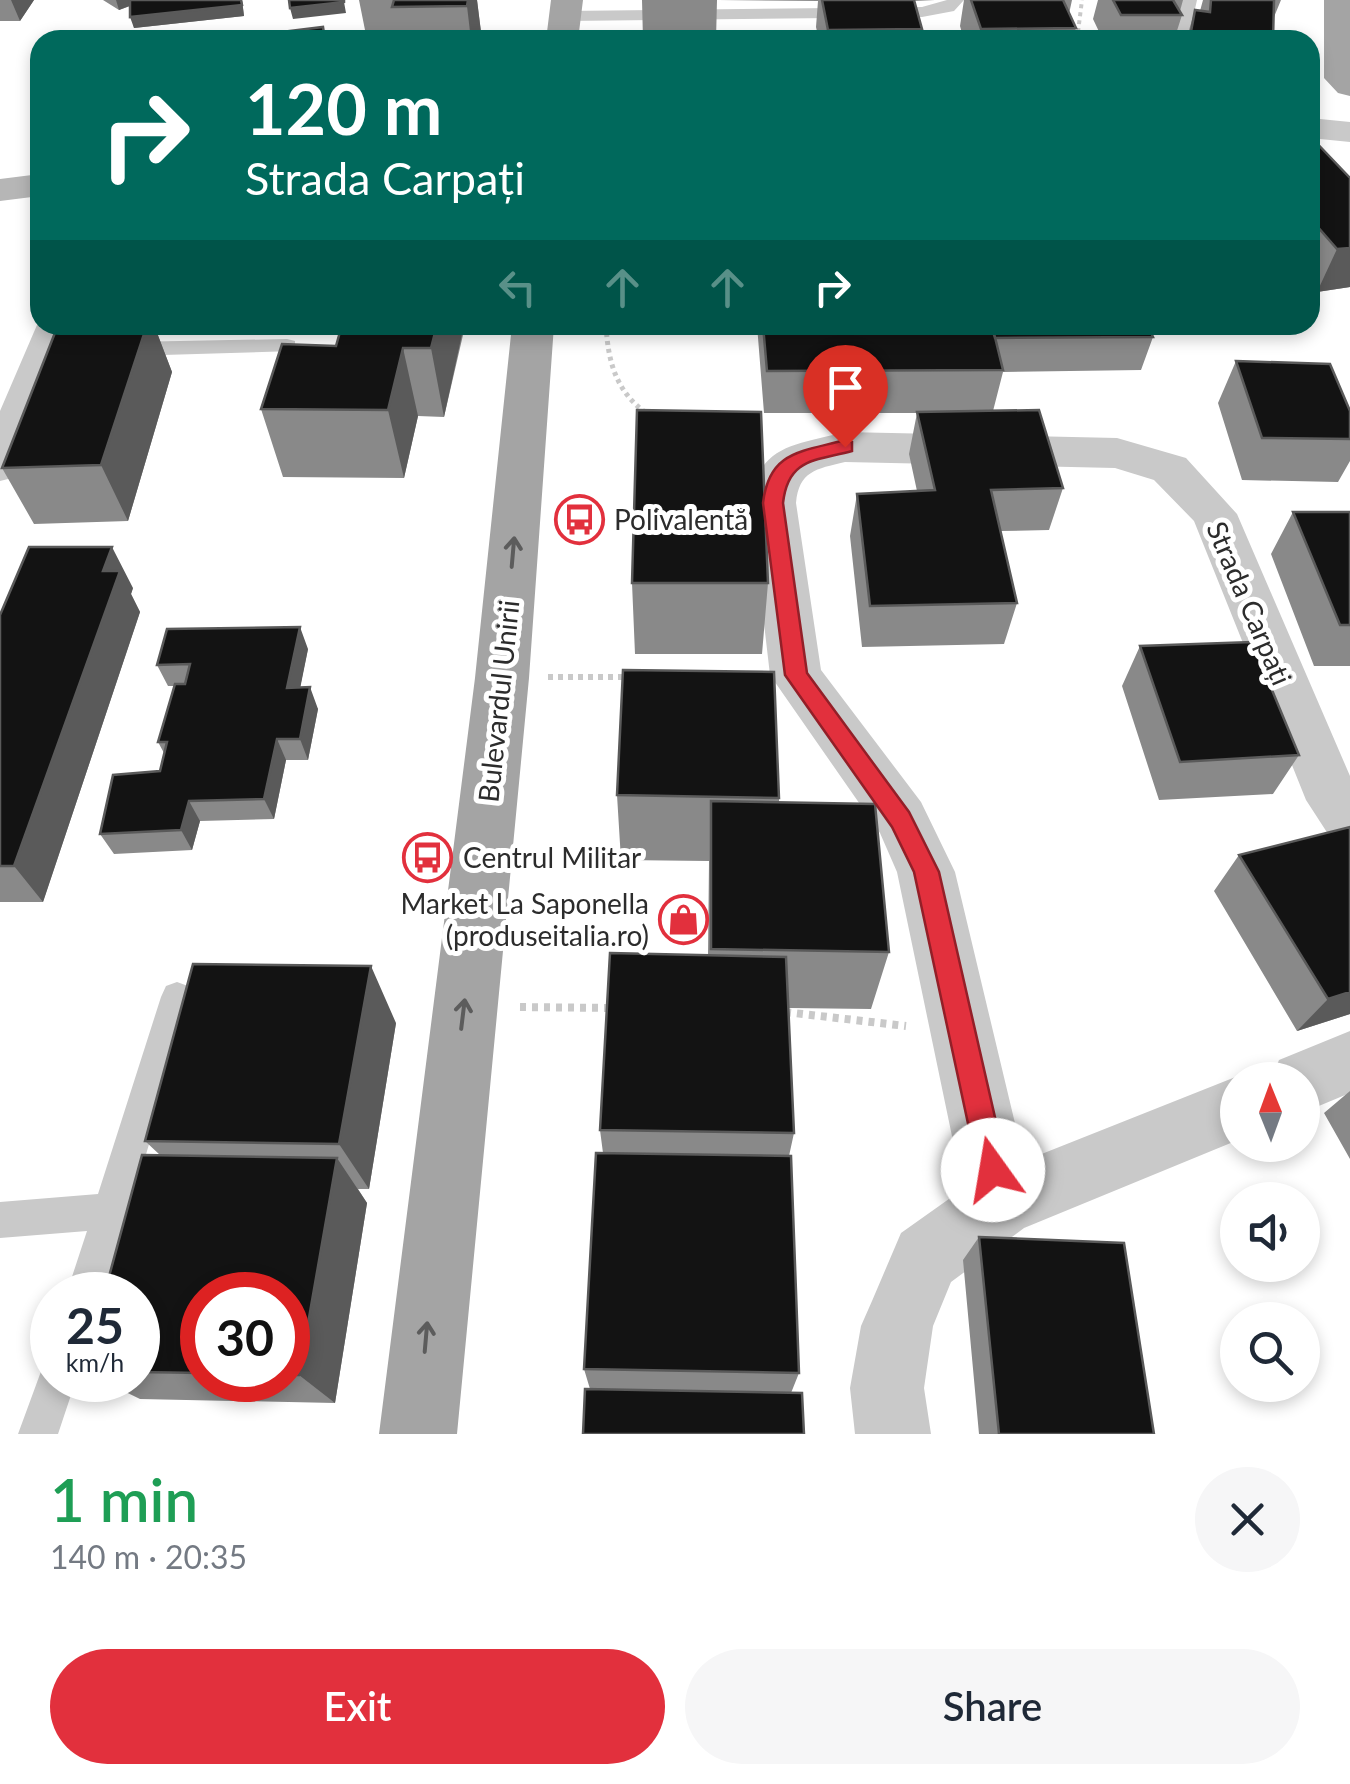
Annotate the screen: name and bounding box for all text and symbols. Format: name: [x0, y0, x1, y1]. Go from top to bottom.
text: 120 m: [245, 66, 442, 150]
icon: right: [80, 70, 210, 200]
text: Strada Carpați: [245, 151, 525, 205]
icon: left: [490, 260, 545, 315]
icon: ahead: [595, 260, 650, 315]
icon: ahead: [700, 260, 755, 315]
icon: right: [805, 260, 860, 315]
pin: [803, 345, 888, 448]
icon: arrive: [818, 360, 873, 415]
bus stop icon: Polivalentă: [553, 493, 605, 545]
place label: Polivalentă: [614, 502, 748, 536]
street label: Strada Carpați: [1200, 516, 1300, 690]
one-way arrow: [504, 536, 523, 568]
street label: Bulevardul Unirii: [470, 598, 526, 804]
bus stop icon: Centrul Militar: [402, 831, 454, 883]
place label: Centrul Militar: [463, 840, 641, 874]
place label: Market La Saponella (produseitalia.ro): [401, 886, 649, 952]
shop icon: Market La Saponella (produseitalia.ro): [658, 893, 710, 945]
one-way arrow: [454, 998, 473, 1031]
north arrow: [1220, 1062, 1320, 1162]
map controls: [1220, 1062, 1320, 1402]
position arrow: [941, 1118, 1045, 1222]
button: sound: [1220, 1182, 1320, 1282]
speed limit sign: 30: [180, 1272, 310, 1402]
text: 25: [66, 1295, 124, 1355]
button: search: [1220, 1302, 1320, 1402]
one-way arrow: [417, 1321, 436, 1353]
text: km/h: [66, 1347, 124, 1377]
text: 1 min: [50, 1463, 198, 1535]
button: close: [1195, 1467, 1300, 1572]
text: 140 m · 20:35: [50, 1537, 247, 1576]
button: Exit: [50, 1649, 665, 1764]
button: Share: [685, 1649, 1300, 1764]

